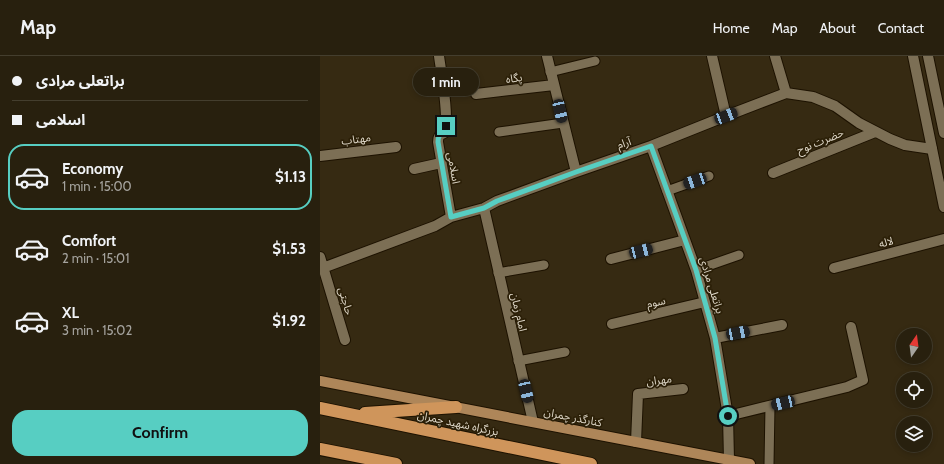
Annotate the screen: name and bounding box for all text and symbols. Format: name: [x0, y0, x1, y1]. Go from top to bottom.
text: Map: [20, 16, 56, 39]
text: Home: [713, 19, 750, 37]
text: Map: [772, 19, 797, 37]
text: About: [819, 19, 856, 37]
text: Contact: [878, 19, 924, 37]
callout: 1 min: [413, 68, 479, 96]
street label: پگاه: [505, 70, 523, 87]
text: براتعلی مرادی: [36, 72, 125, 90]
text: 1 min: [431, 74, 461, 90]
car: [551, 98, 569, 124]
car: [713, 106, 739, 126]
text: اسلامی: [36, 111, 85, 129]
route end: [437, 117, 455, 135]
street label: حضرت نوح: [794, 125, 847, 158]
street label: مهتاب: [340, 130, 372, 148]
street label: آرام: [615, 134, 634, 153]
street label: اسلامی: [444, 151, 464, 185]
icon: car: [14, 159, 50, 195]
text: Economy: [62, 160, 123, 178]
text: $1.13: [275, 168, 306, 186]
car: [682, 171, 708, 191]
text: 1 min · 15:00: [62, 178, 132, 194]
icon: car: [14, 231, 50, 267]
text: Comfort: [62, 232, 116, 250]
street label: لاله: [877, 233, 895, 251]
text: $1.53: [272, 240, 306, 258]
car: [628, 242, 654, 260]
text: 2 min · 15:01: [62, 250, 129, 266]
street label: براتعلی مرادی: [697, 255, 727, 315]
street label: حاجتی: [335, 285, 357, 317]
street label: امام زمان: [507, 291, 530, 333]
street label: سوم: [645, 293, 667, 312]
icon: car: [14, 303, 50, 339]
text: XL: [62, 304, 79, 322]
text: $1.92: [272, 312, 306, 330]
text: 3 min · 15:02: [62, 322, 132, 338]
car: [725, 325, 751, 341]
north arrow: [896, 328, 932, 364]
map controls: [896, 328, 932, 452]
street label: مهران: [645, 371, 673, 389]
button: locate: [896, 372, 932, 408]
car: [517, 378, 535, 404]
car: [770, 394, 796, 412]
street label: کنارگذر چمران: [542, 404, 604, 431]
route start: [719, 407, 737, 425]
street label: بزرگراه شهید چمران: [416, 408, 500, 439]
button: Confirm: [12, 410, 308, 456]
button: layers: [896, 416, 932, 452]

